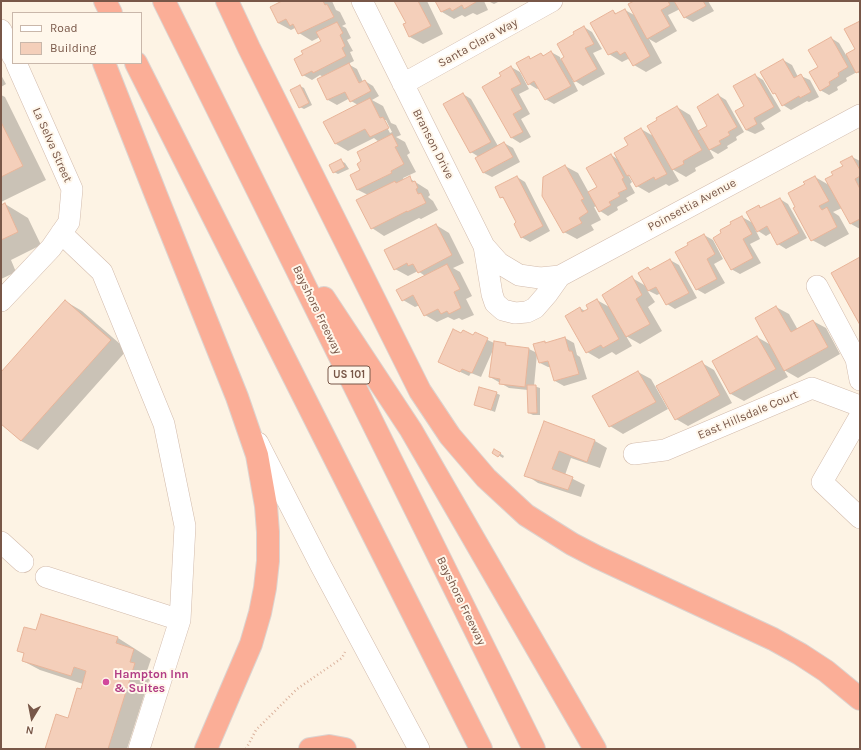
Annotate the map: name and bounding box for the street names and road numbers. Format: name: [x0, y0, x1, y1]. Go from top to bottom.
street label: Santa Clara Way: [436, 15, 520, 71]
street label: La Selva Street: [29, 105, 75, 185]
street label: Branson Drive: [409, 107, 457, 181]
street label: Poinsettia Avenue: [645, 176, 739, 234]
street label: Bayshore Freeway: [289, 263, 345, 357]
road number: US 101: [328, 366, 370, 384]
street label: East Hillsdale Court: [696, 387, 800, 443]
street label: Bayshore Freeway: [433, 554, 489, 648]

